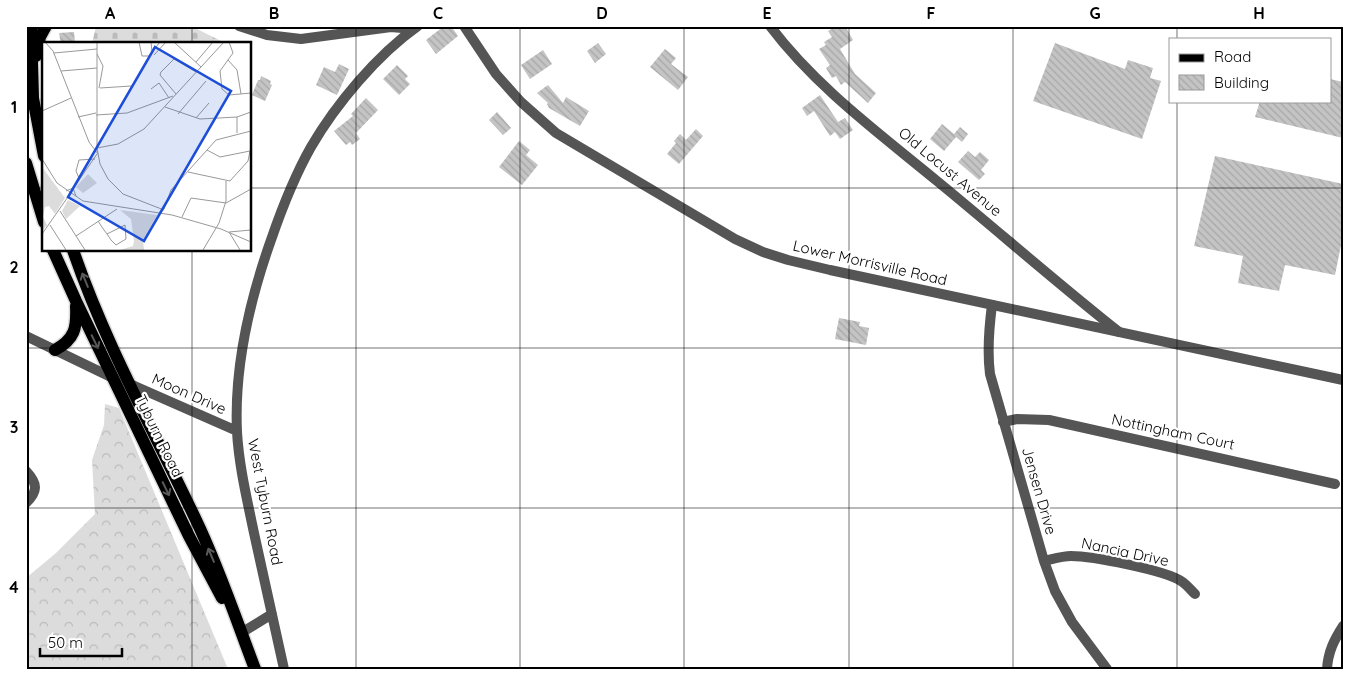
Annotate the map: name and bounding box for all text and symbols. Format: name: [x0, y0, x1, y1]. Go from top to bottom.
text: A: [105, 3, 116, 23]
text: B: [269, 3, 279, 23]
text: C: [433, 3, 443, 23]
text: D: [596, 3, 608, 23]
text: E: [762, 3, 772, 23]
text: F: [927, 3, 936, 23]
text: G: [1089, 3, 1101, 23]
text: H: [1253, 3, 1265, 23]
legend: [1169, 38, 1332, 102]
inset map: [42, 42, 251, 251]
text: Road: [1214, 47, 1251, 66]
text: Building: [1214, 73, 1269, 92]
text: 1: [11, 97, 17, 117]
street label: Old Locust Avenue: [895, 123, 1006, 220]
street label: Lower Morrisville Road: [791, 236, 949, 289]
text: 2: [9, 257, 19, 277]
one-way arrow: [80, 273, 89, 288]
one-way arrow: [91, 334, 101, 349]
street label: Moon Drive: [149, 369, 229, 418]
street label: Tyburn Road: [131, 391, 188, 480]
street label: Nottingham Court: [1110, 409, 1236, 454]
text: 3: [10, 417, 18, 437]
street label: West Tyburn Road: [244, 437, 287, 567]
street label: Jensen Drive: [1018, 445, 1061, 537]
one-way arrow: [161, 481, 171, 496]
street label: Nancia Drive: [1080, 533, 1171, 570]
one-way arrow: [206, 548, 216, 563]
text: 4: [9, 577, 19, 597]
scale bar: [40, 625, 122, 657]
text: 50 m: [48, 633, 83, 652]

